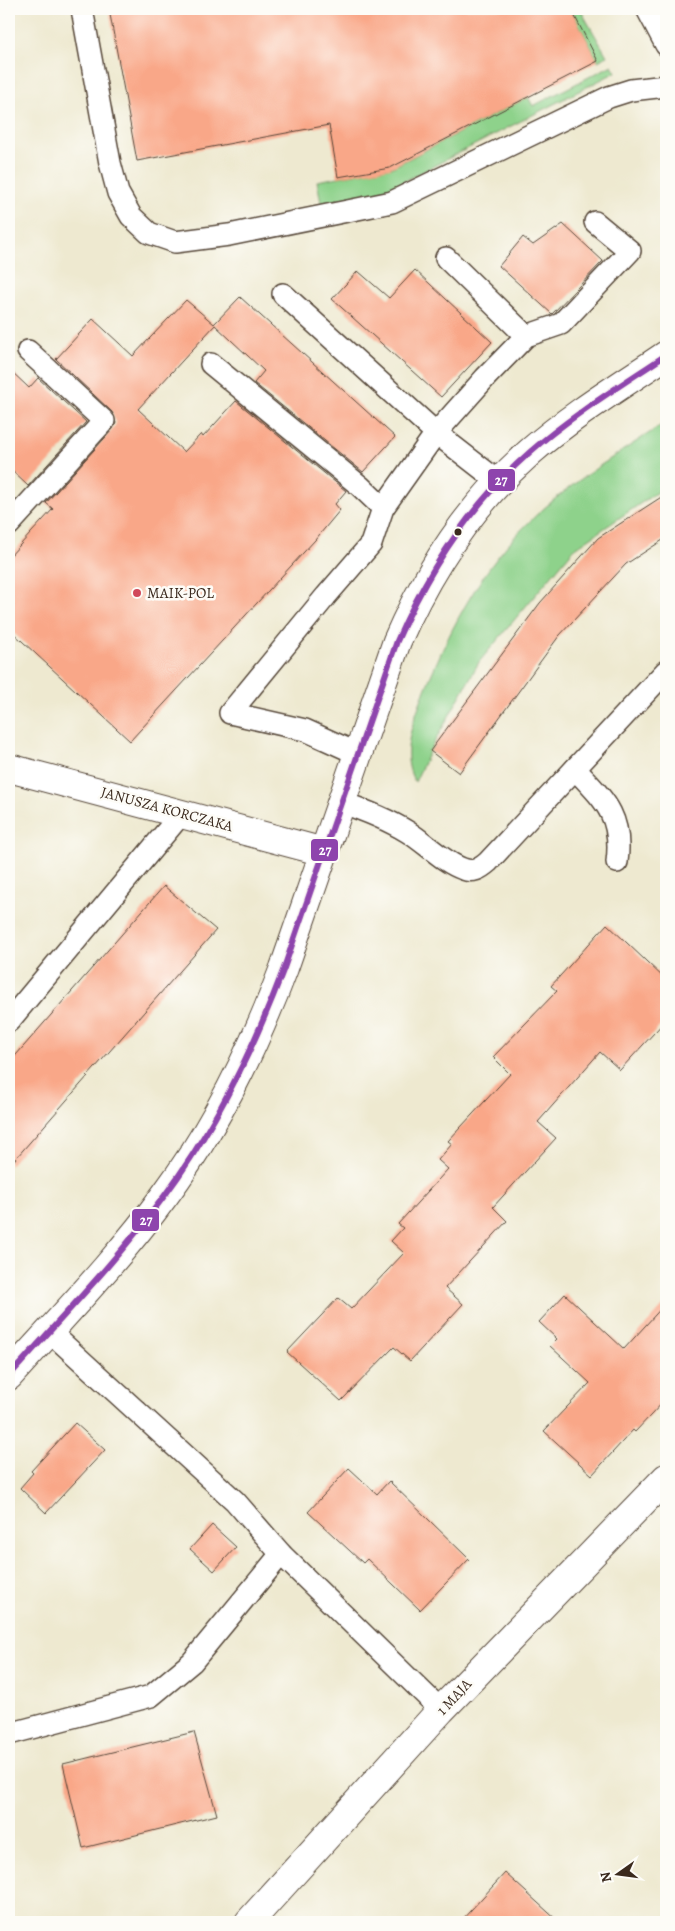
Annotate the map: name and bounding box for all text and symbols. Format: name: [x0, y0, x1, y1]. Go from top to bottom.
line badge: 27: [487, 468, 516, 492]
text: 27: [495, 471, 507, 490]
unlabelled marker: [453, 527, 463, 537]
place label: MAIK-POL: [147, 583, 214, 603]
marker: MAIK-POL: [131, 587, 143, 599]
street label: JANUSZA KORCZAKA: [99, 782, 235, 836]
line badge: 27: [310, 838, 339, 862]
text: 27: [319, 841, 331, 860]
line badge: 27: [131, 1208, 160, 1232]
text: 27: [140, 1211, 152, 1230]
street label: 1 MAJA: [432, 1674, 476, 1720]
north arrow: [592, 1848, 642, 1898]
text: N: [595, 1870, 616, 1884]

